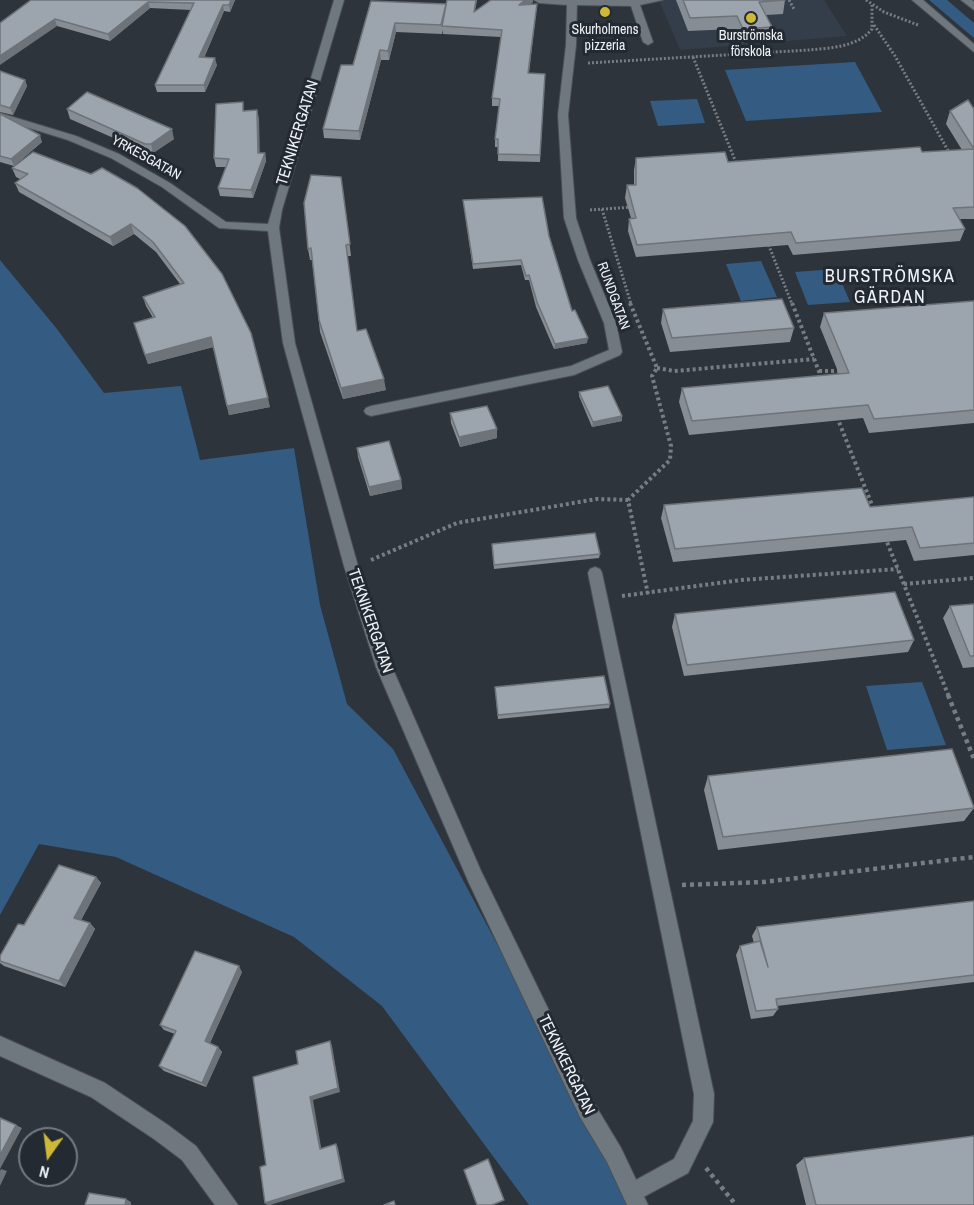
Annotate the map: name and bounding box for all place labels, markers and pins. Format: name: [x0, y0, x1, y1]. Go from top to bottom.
marker: Skurholmens pizzeria: [598, 5, 612, 19]
marker: Burströmska förskola: [744, 11, 758, 25]
place label: Skurholmens pizzeria: [572, 22, 638, 54]
place label: Burströmska förskola: [719, 28, 783, 60]

